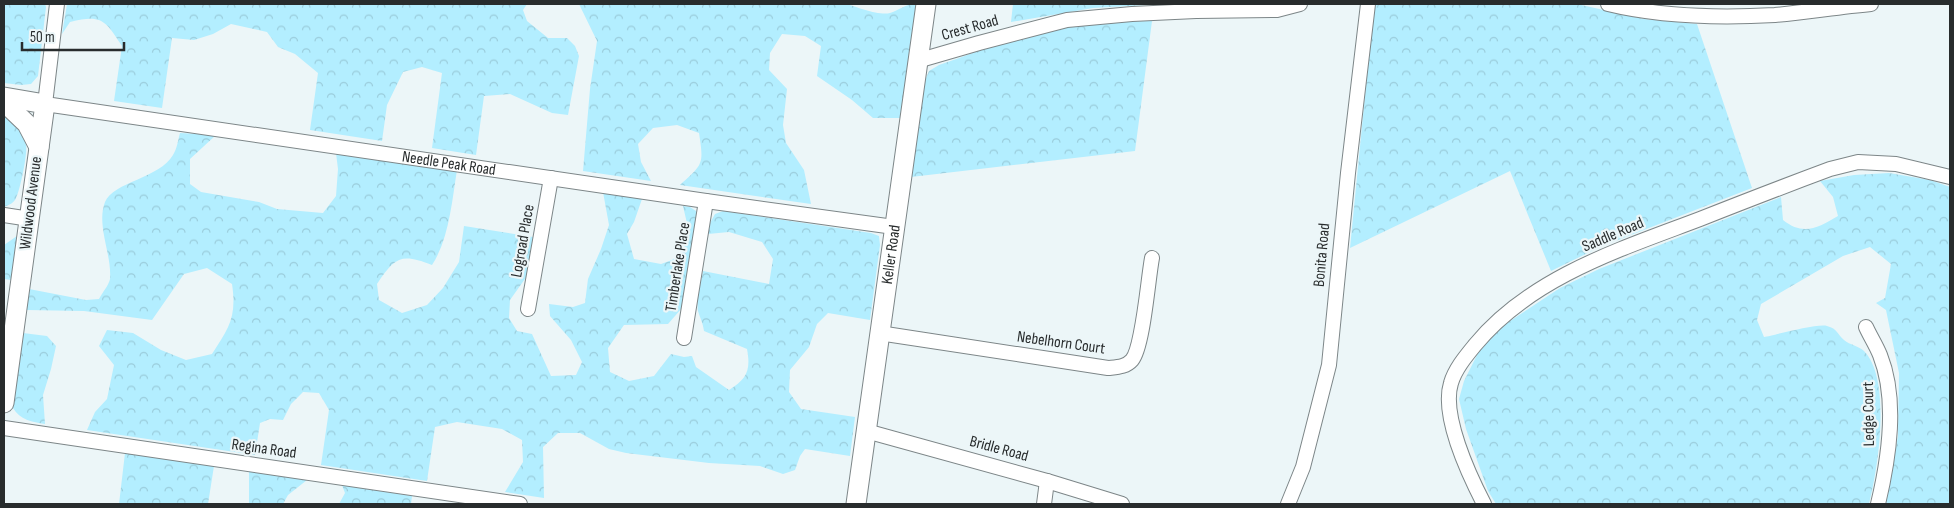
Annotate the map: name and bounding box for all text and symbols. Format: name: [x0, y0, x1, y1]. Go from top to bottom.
street label: Crest Road: [939, 11, 1001, 45]
scale bar: [22, 20, 125, 52]
text: 50 m: [30, 28, 55, 47]
street label: Needle Peak Road: [401, 147, 497, 180]
street label: Wildwood Avenue: [16, 155, 46, 251]
street label: Logroad Place: [507, 203, 539, 279]
street label: Saddle Road: [1579, 214, 1647, 256]
street label: Timberlake Place: [662, 221, 694, 313]
street label: Bonita Road: [1310, 222, 1334, 288]
street label: Keller Road: [877, 224, 904, 285]
street label: Nebelhorn Court: [1016, 327, 1106, 359]
street label: Ledge Court: [1859, 381, 1879, 447]
street label: Bridle Road: [968, 432, 1030, 466]
street label: Regina Road: [230, 435, 298, 463]

